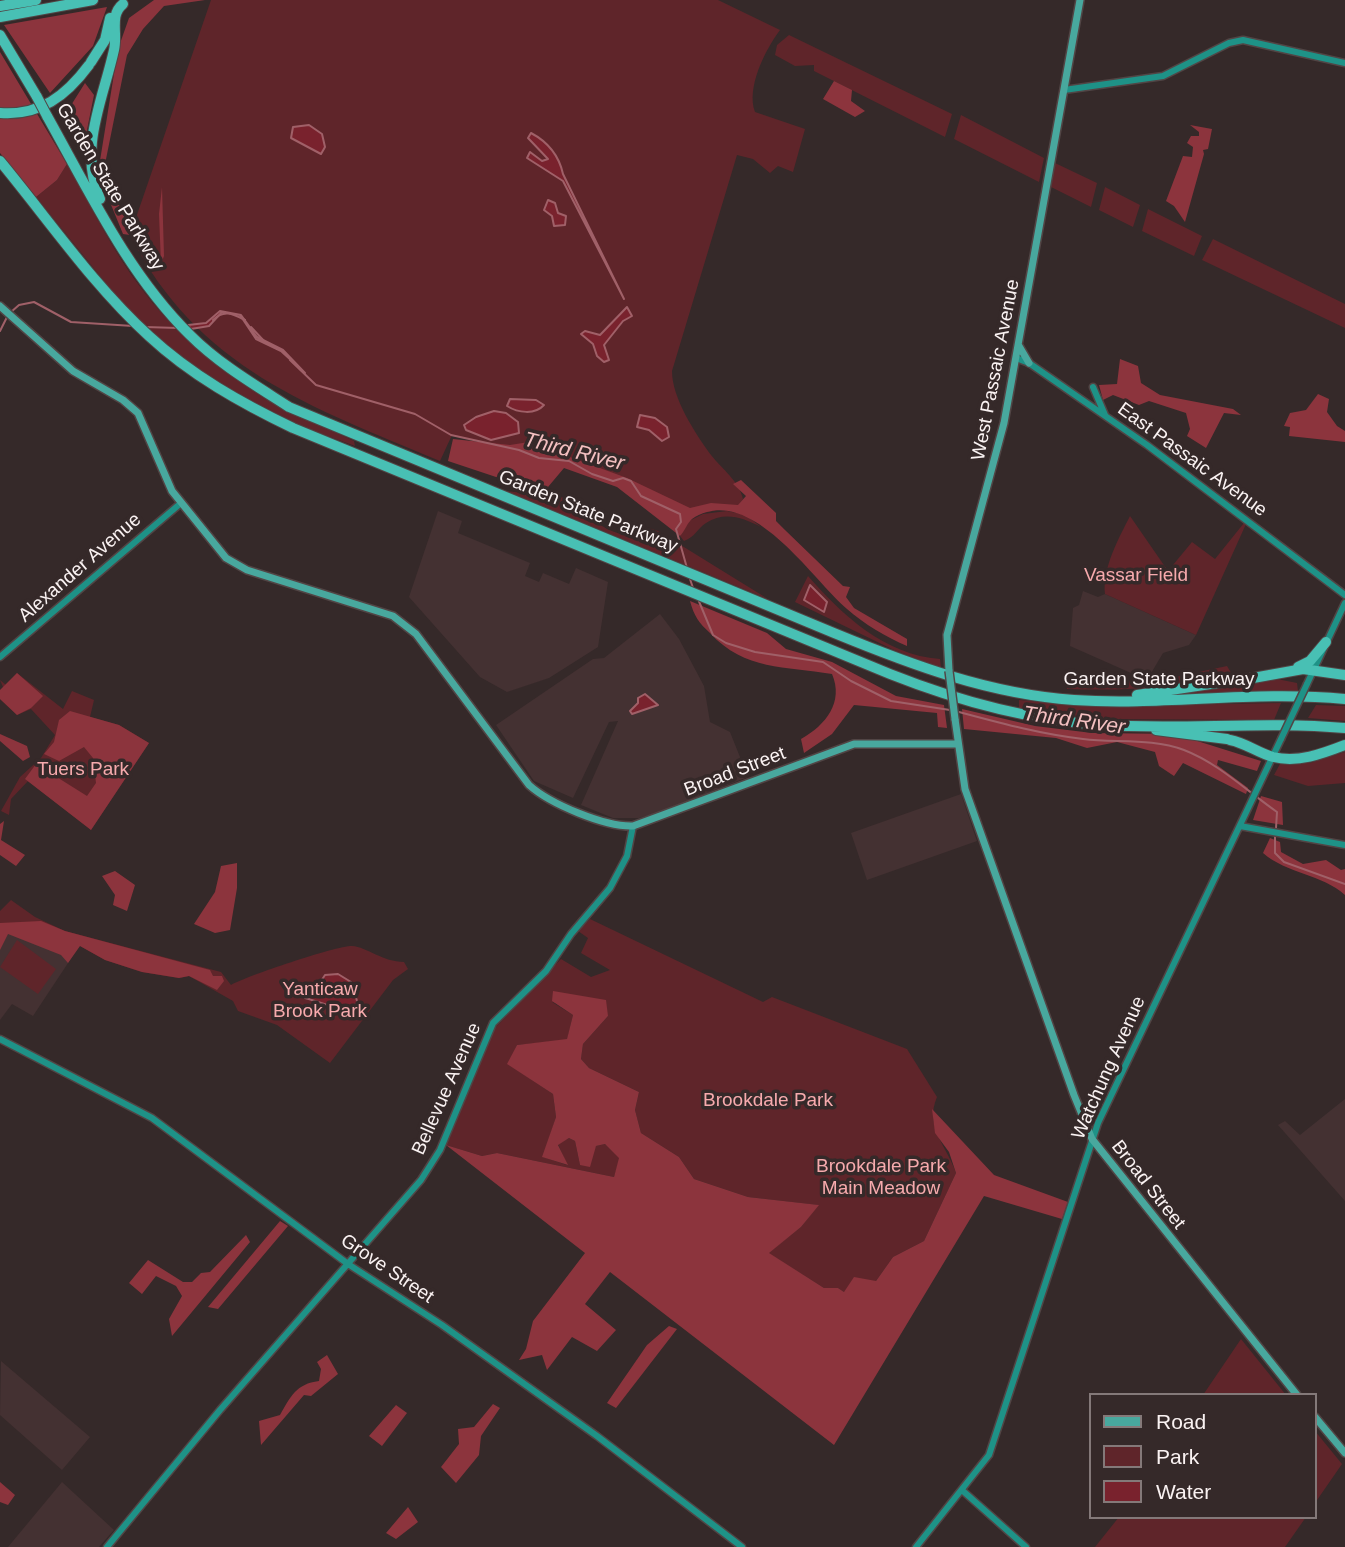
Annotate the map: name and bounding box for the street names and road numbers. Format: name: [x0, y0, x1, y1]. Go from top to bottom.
street label: Garden State Parkway: [51, 99, 169, 275]
street label: West Passaic Avenue: [967, 277, 1025, 463]
street label: East Passaic Avenue: [1113, 398, 1271, 522]
street label: Garden State Parkway: [495, 466, 681, 558]
street label: Alexander Avenue: [14, 509, 146, 627]
street label: Garden State Parkway: [1063, 669, 1255, 691]
street label: Broad Street: [681, 742, 789, 802]
street label: Watchung Avenue: [1067, 993, 1151, 1143]
street label: Bellevue Avenue: [408, 1019, 486, 1159]
street label: Broad Street: [1106, 1136, 1190, 1234]
street label: Grove Street: [336, 1229, 438, 1309]

